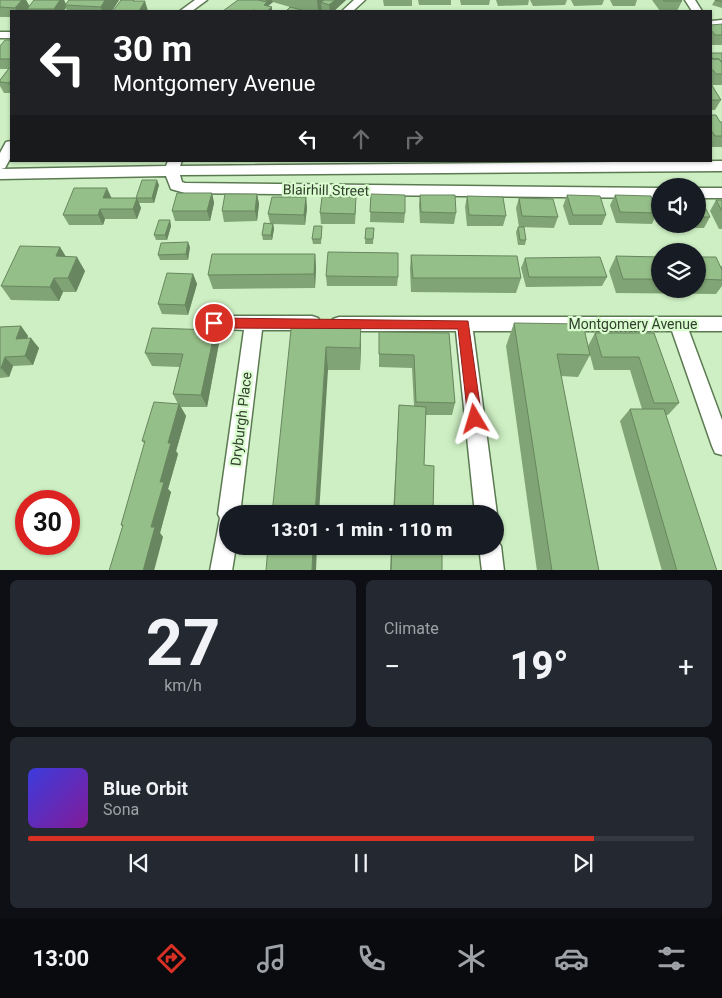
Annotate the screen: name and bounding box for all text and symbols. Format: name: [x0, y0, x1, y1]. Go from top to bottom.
text: 30 m: [113, 29, 192, 70]
icon: left: [30, 30, 95, 95]
text: Montgomery Avenue: [113, 71, 315, 96]
icon: left: [294, 125, 322, 153]
icon: ahead: [347, 125, 375, 153]
icon: right: [400, 125, 428, 153]
map controls: [651, 178, 706, 298]
button: sound: [651, 178, 706, 233]
street label: Blairhill Street: [283, 181, 370, 199]
button: layers: [651, 243, 706, 298]
pin: [193, 302, 235, 344]
icon: arrive: [200, 309, 228, 337]
street label: Montgomery Avenue: [569, 316, 697, 332]
street label: Dryburgh Place: [227, 371, 255, 467]
position arrow: [448, 392, 500, 444]
speed limit sign: 30: [15, 490, 80, 555]
text: 13:01 · 1 min · 110 m: [270, 518, 453, 541]
text: 27: [146, 605, 220, 681]
text: Climate: [384, 619, 439, 638]
text: 19°: [510, 644, 568, 688]
text: −: [384, 650, 400, 683]
text: +: [678, 650, 694, 683]
text: km/h: [164, 676, 202, 695]
text: Blue Orbit: [103, 777, 188, 800]
text: Sona: [103, 800, 139, 819]
icon: previous: [125, 849, 153, 877]
icon: pause: [347, 849, 375, 877]
icon: next: [569, 849, 597, 877]
icon: directions: [154, 941, 189, 976]
icon: music: [254, 941, 289, 976]
icon: phone: [354, 941, 389, 976]
icon: climate: [454, 941, 489, 976]
icon: car: [554, 941, 589, 976]
icon: filters: [654, 941, 689, 976]
text: 13:00: [33, 946, 89, 971]

